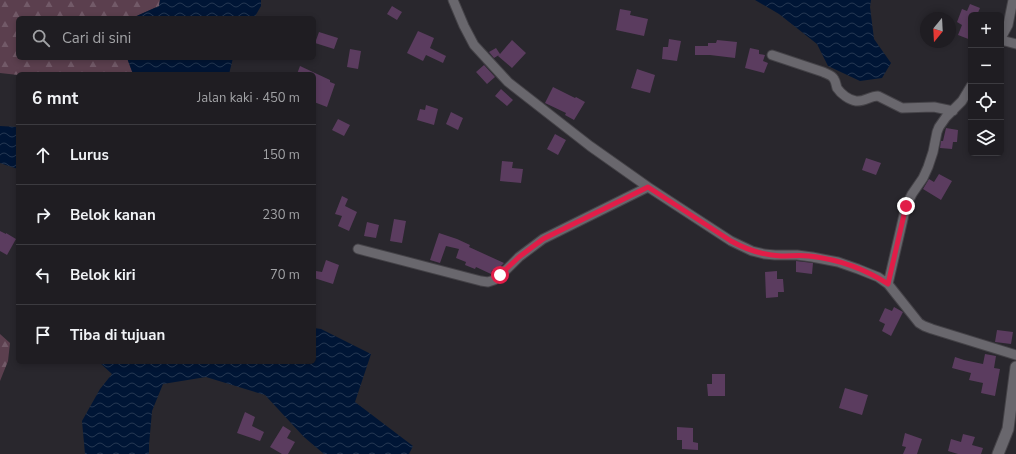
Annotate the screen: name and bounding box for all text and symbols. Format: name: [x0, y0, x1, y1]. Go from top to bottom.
north arrow: [920, 12, 956, 48]
map controls: [968, 12, 1004, 156]
button: +: [968, 12, 1004, 48]
search box: [16, 16, 316, 60]
icon: search: [30, 27, 52, 49]
text: Cari di sini: [62, 28, 131, 48]
button: −: [968, 48, 1004, 84]
button: locate: [968, 84, 1004, 120]
text: 6 mnt: [32, 87, 78, 110]
text: Jalan kaki · 450 m: [197, 89, 300, 107]
button: layers: [968, 120, 1004, 156]
icon: ahead: [32, 144, 54, 166]
text: Lurus: [70, 145, 109, 165]
text: 150 m: [262, 146, 300, 164]
route end: [897, 197, 915, 215]
icon: right: [32, 204, 54, 226]
text: Belok kanan: [70, 205, 156, 225]
text: 230 m: [262, 206, 300, 224]
icon: left: [32, 264, 54, 286]
text: Belok kiri: [70, 265, 135, 285]
text: 70 m: [270, 266, 300, 284]
route start: [491, 266, 509, 284]
icon: arrive: [32, 324, 54, 346]
text: Tiba di tujuan: [70, 325, 165, 345]

